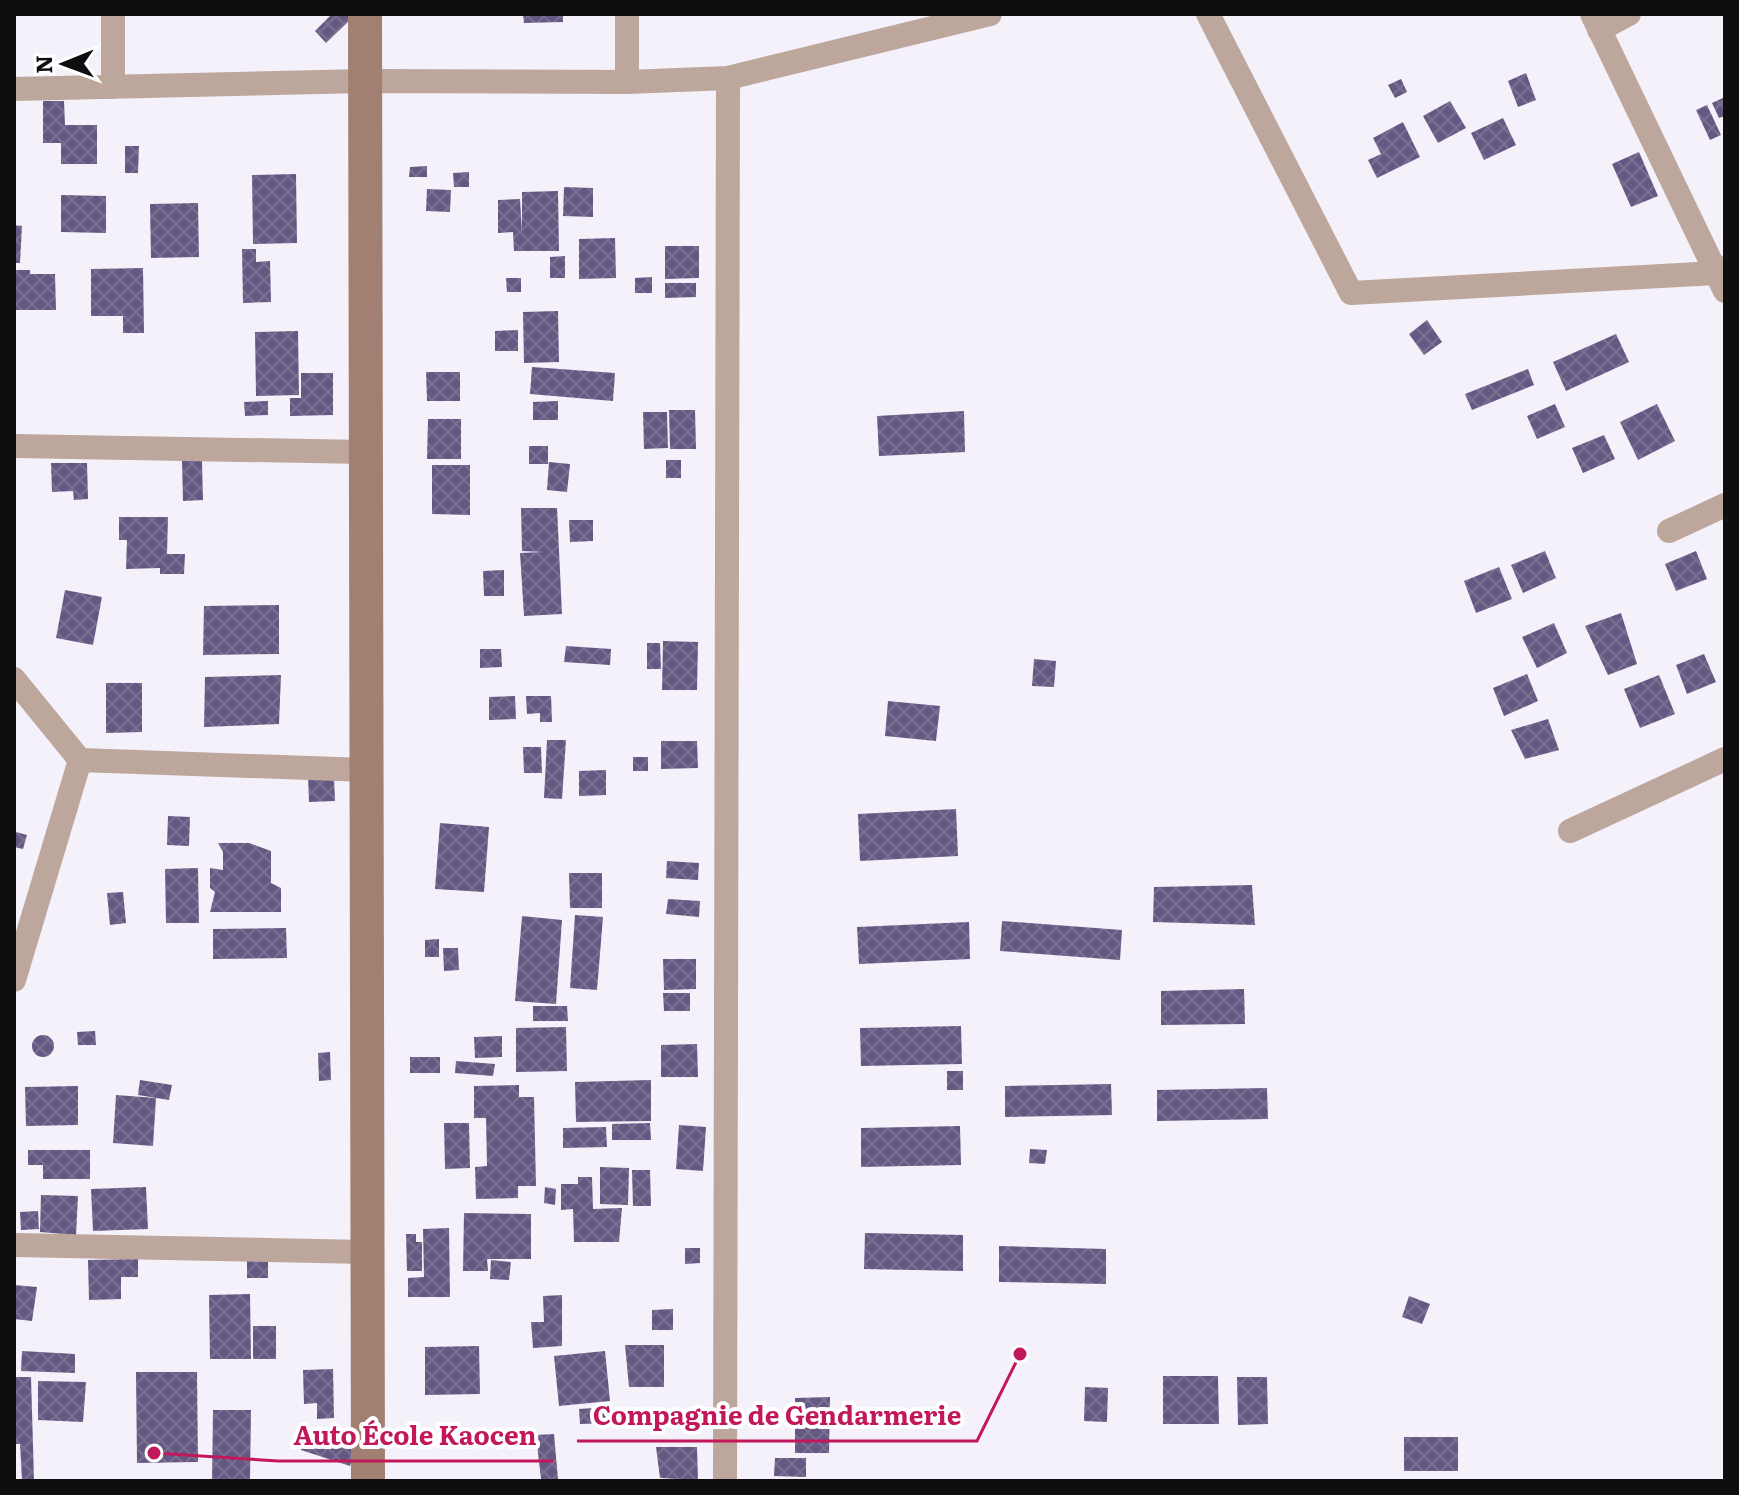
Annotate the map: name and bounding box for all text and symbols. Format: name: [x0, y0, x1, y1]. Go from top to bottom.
north arrow: [24, 24, 104, 104]
text: N: [26, 55, 59, 74]
callout: Compagnie de Gendarmerie: [577, 1391, 977, 1441]
text: Compagnie de Gendarmerie: [593, 1394, 961, 1433]
callout: Auto École Kaocen: [278, 1411, 553, 1461]
text: Auto École Kaocen: [294, 1414, 536, 1453]

